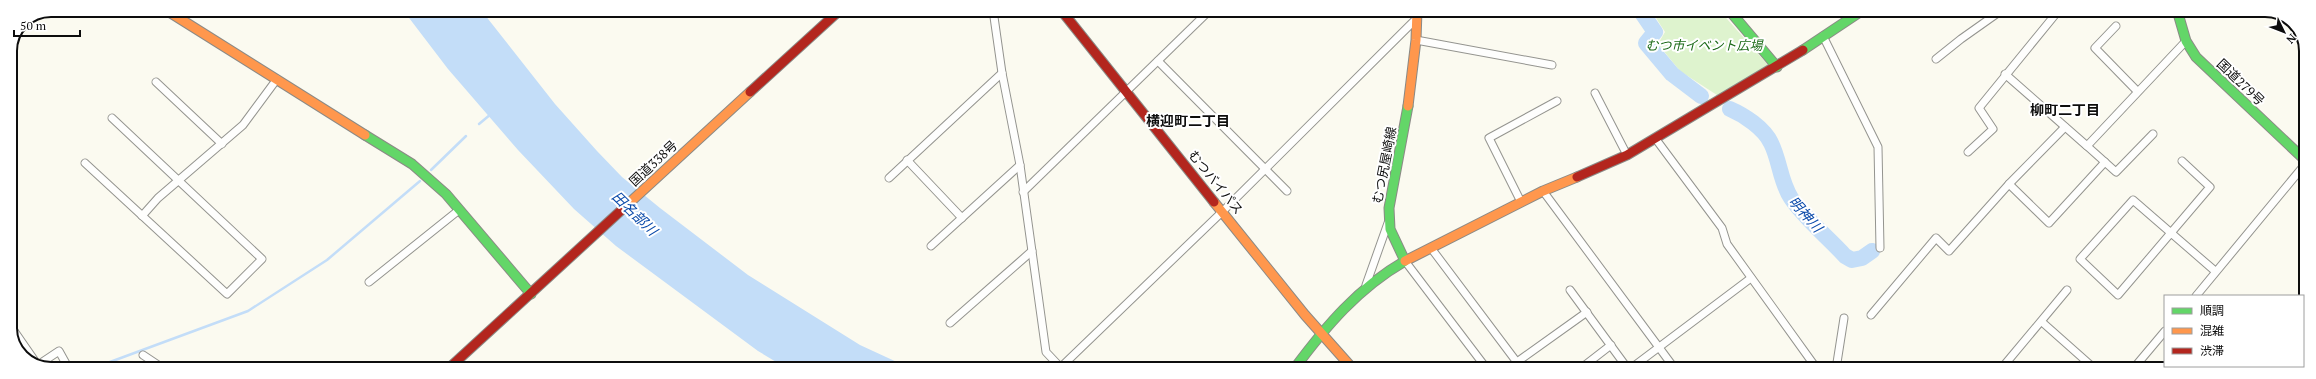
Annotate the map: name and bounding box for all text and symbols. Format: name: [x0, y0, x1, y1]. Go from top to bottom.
scale bar: [14, 12, 80, 38]
north arrow: [2264, 12, 2304, 52]
text: 50 m: [20, 18, 47, 33]
text: N: [2283, 31, 2299, 47]
park label: むつ市イベント広場: [1645, 36, 1764, 54]
street label: 国道279号: [2213, 55, 2269, 109]
district label: 柳町二丁目: [2030, 100, 2100, 119]
district label: 横迎町二丁目: [1146, 111, 1230, 130]
street label: むつ尻屋崎線: [1368, 125, 1400, 205]
street label: 国道338号: [625, 136, 681, 190]
street label: むつバイパス: [1185, 146, 1247, 218]
water label: 田名部川: [608, 187, 663, 241]
water label: 明神川: [1785, 192, 1828, 237]
legend: [2164, 295, 2304, 367]
text: 順調: [2200, 303, 2224, 318]
text: 混雑: [2200, 323, 2224, 338]
text: 渋滞: [2200, 343, 2224, 358]

